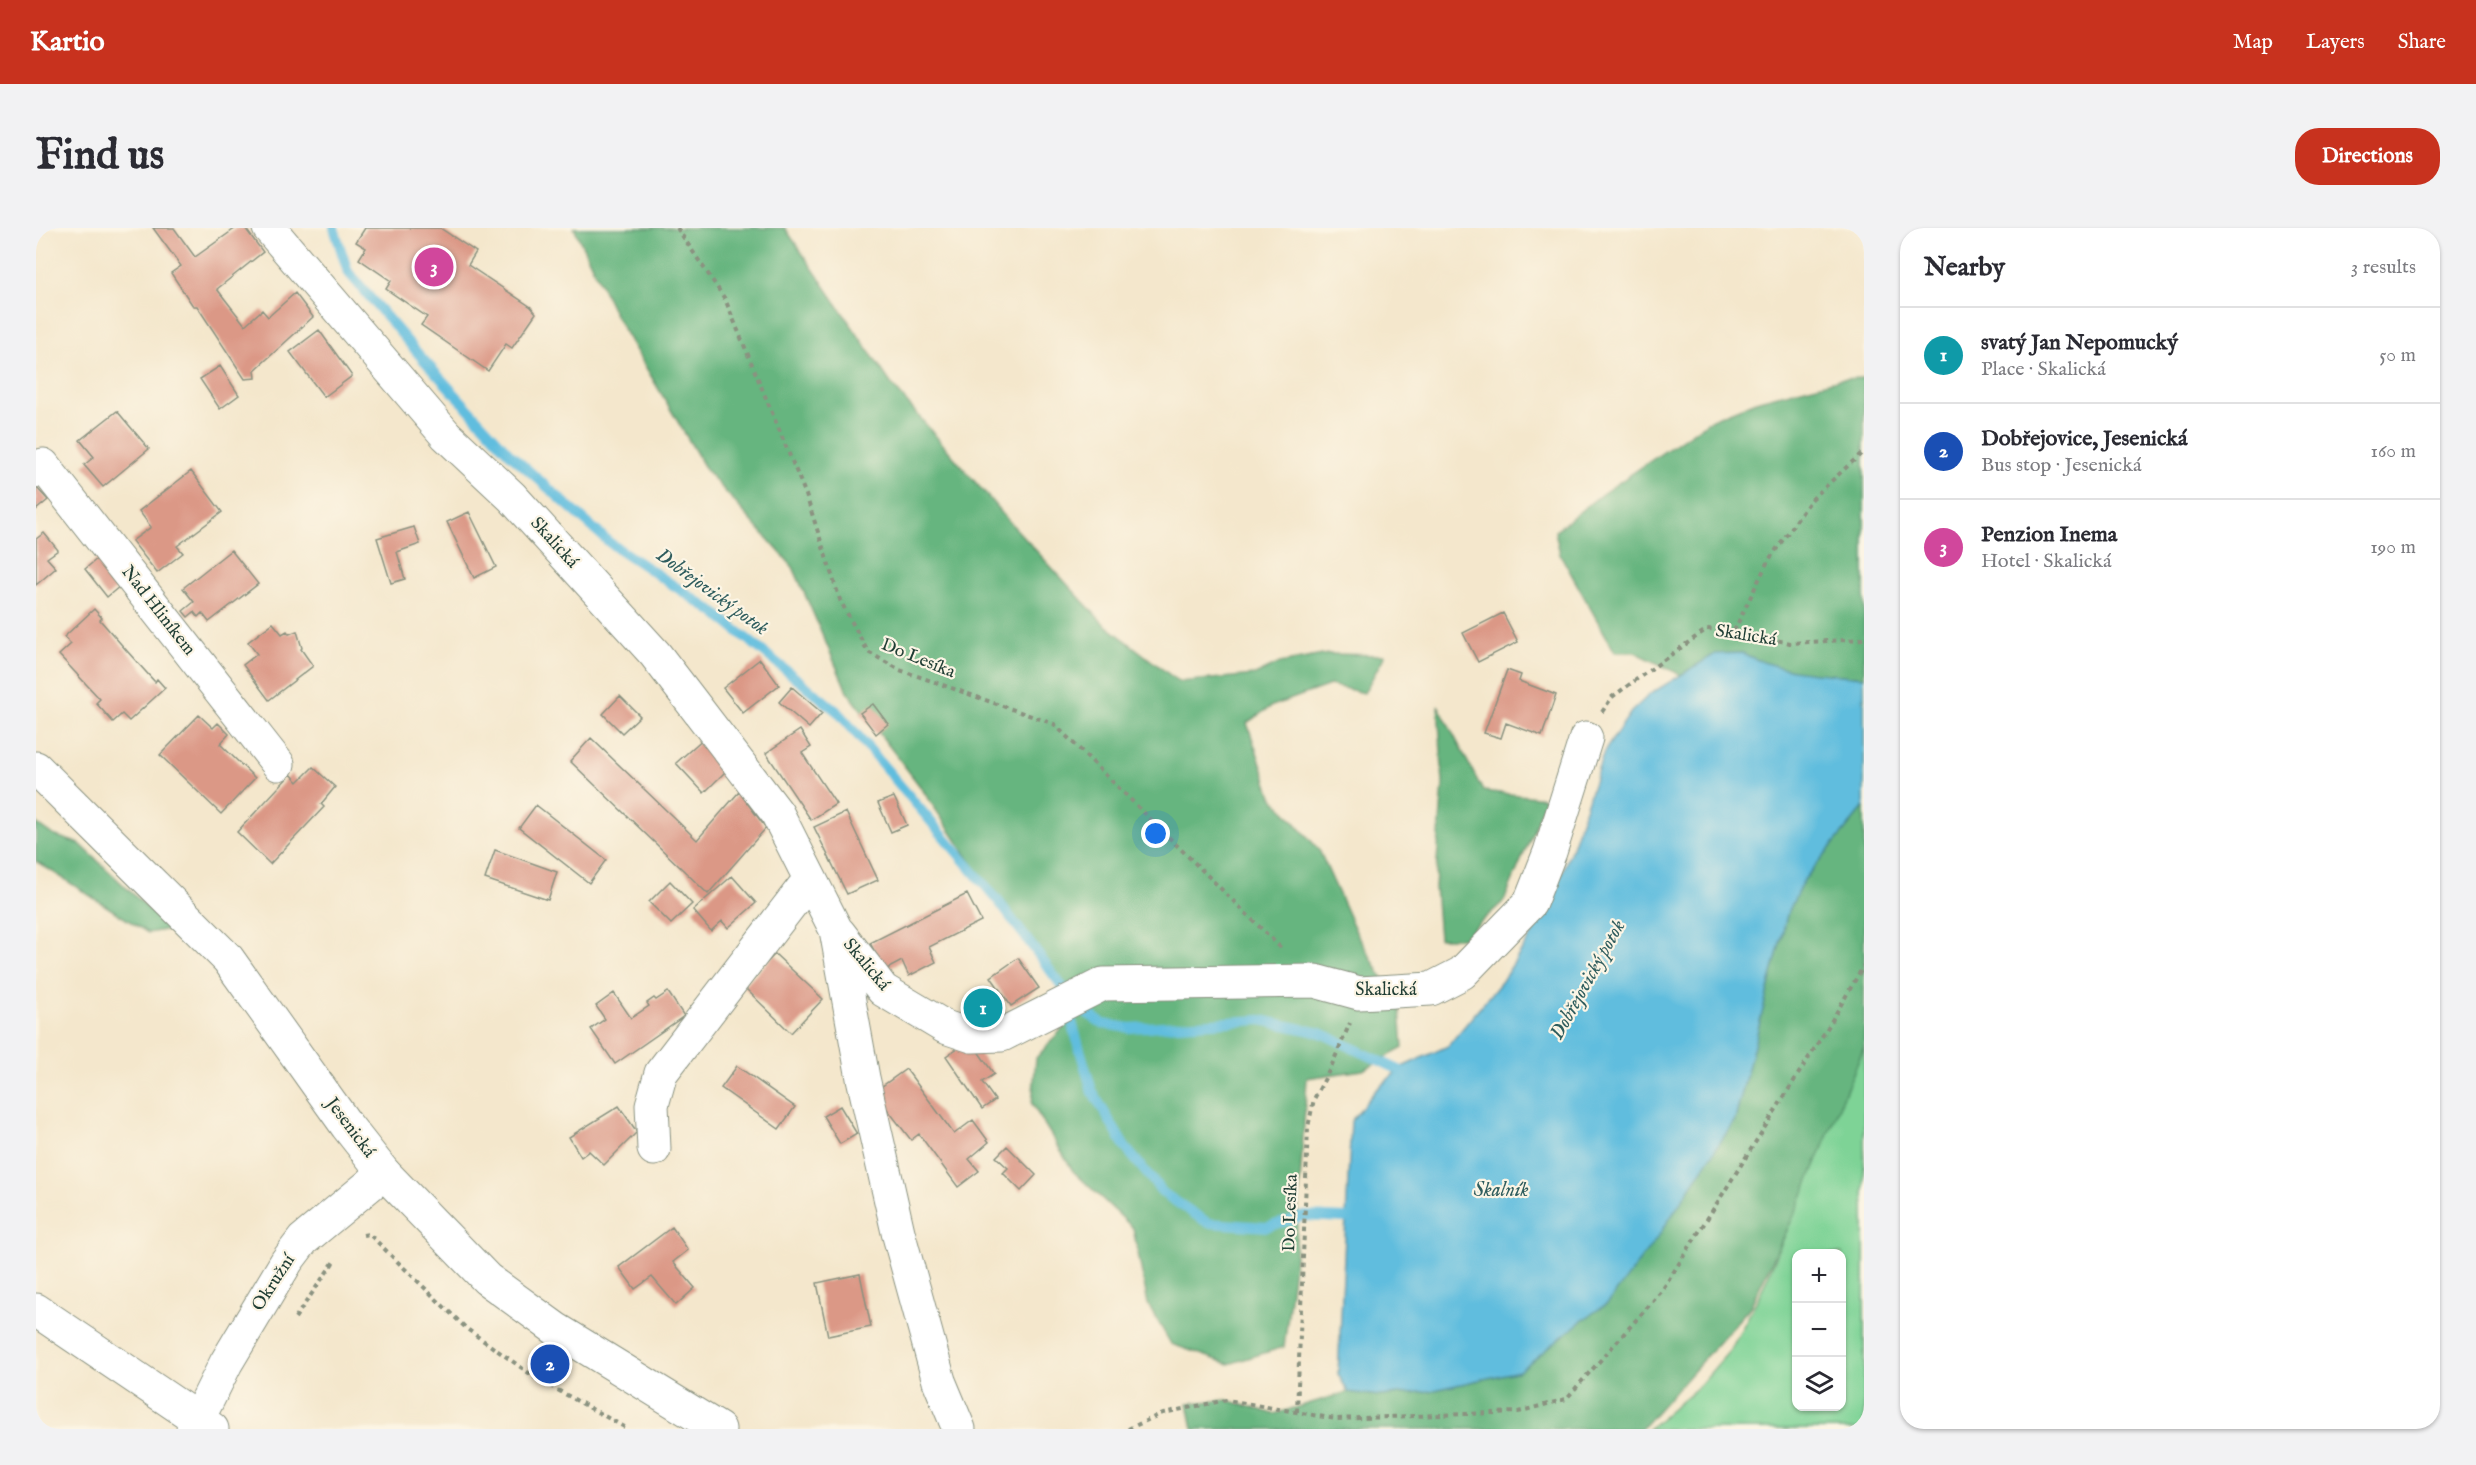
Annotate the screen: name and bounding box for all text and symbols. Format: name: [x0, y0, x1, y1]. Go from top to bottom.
text: Kartio: [30, 25, 105, 60]
text: Map: [2233, 29, 2273, 56]
text: Layers: [2306, 29, 2365, 56]
text: Share: [2398, 29, 2446, 56]
button: Directions: [2295, 128, 2440, 185]
text: Find us: [36, 130, 164, 183]
pin: 3: [414, 244, 454, 290]
text: Nearby: [1924, 251, 2005, 284]
text: 3 results: [2351, 255, 2416, 280]
text: svatý Jan Nepomucký: [1981, 329, 2178, 357]
text: 1: [1940, 343, 1947, 368]
text: 50 m: [2379, 343, 2416, 368]
text: Place · Skalická: [1981, 357, 2106, 382]
text: Dobřejovice, Jesenická: [1981, 425, 2188, 453]
text: 2: [1939, 439, 1948, 464]
text: 160 m: [2370, 439, 2416, 464]
text: Bus stop · Jesenická: [1981, 453, 2142, 478]
street label: Skalická: [525, 512, 583, 574]
text: Penzion Inema: [1981, 521, 2117, 549]
text: 3: [1940, 535, 1947, 560]
text: 190 m: [2370, 535, 2416, 560]
water label: Dobřejovický potok: [651, 543, 773, 641]
text: Hotel · Skalická: [1981, 549, 2112, 574]
street label: Nad Hliníkem: [116, 561, 200, 661]
street label: Skalická: [1714, 620, 1778, 652]
street label: Do Lesíka: [878, 634, 959, 684]
your location: [1141, 819, 1170, 848]
water label: Dobřejovický potok: [1545, 916, 1631, 1044]
street label: Skalická: [837, 934, 895, 996]
street label: Skalická: [1355, 979, 1417, 1002]
pin: 1: [964, 986, 1002, 1030]
street label: Jesenická: [319, 1092, 380, 1163]
street label: Do Lesíka: [1278, 1173, 1304, 1252]
water label: Skalník: [1473, 1178, 1529, 1203]
street label: Okružní: [247, 1249, 301, 1316]
map controls: [1792, 1249, 1846, 1411]
button: +: [1792, 1249, 1846, 1303]
button: −: [1792, 1303, 1846, 1357]
pin: 2: [530, 1342, 570, 1386]
button: layers: [1792, 1357, 1846, 1411]

